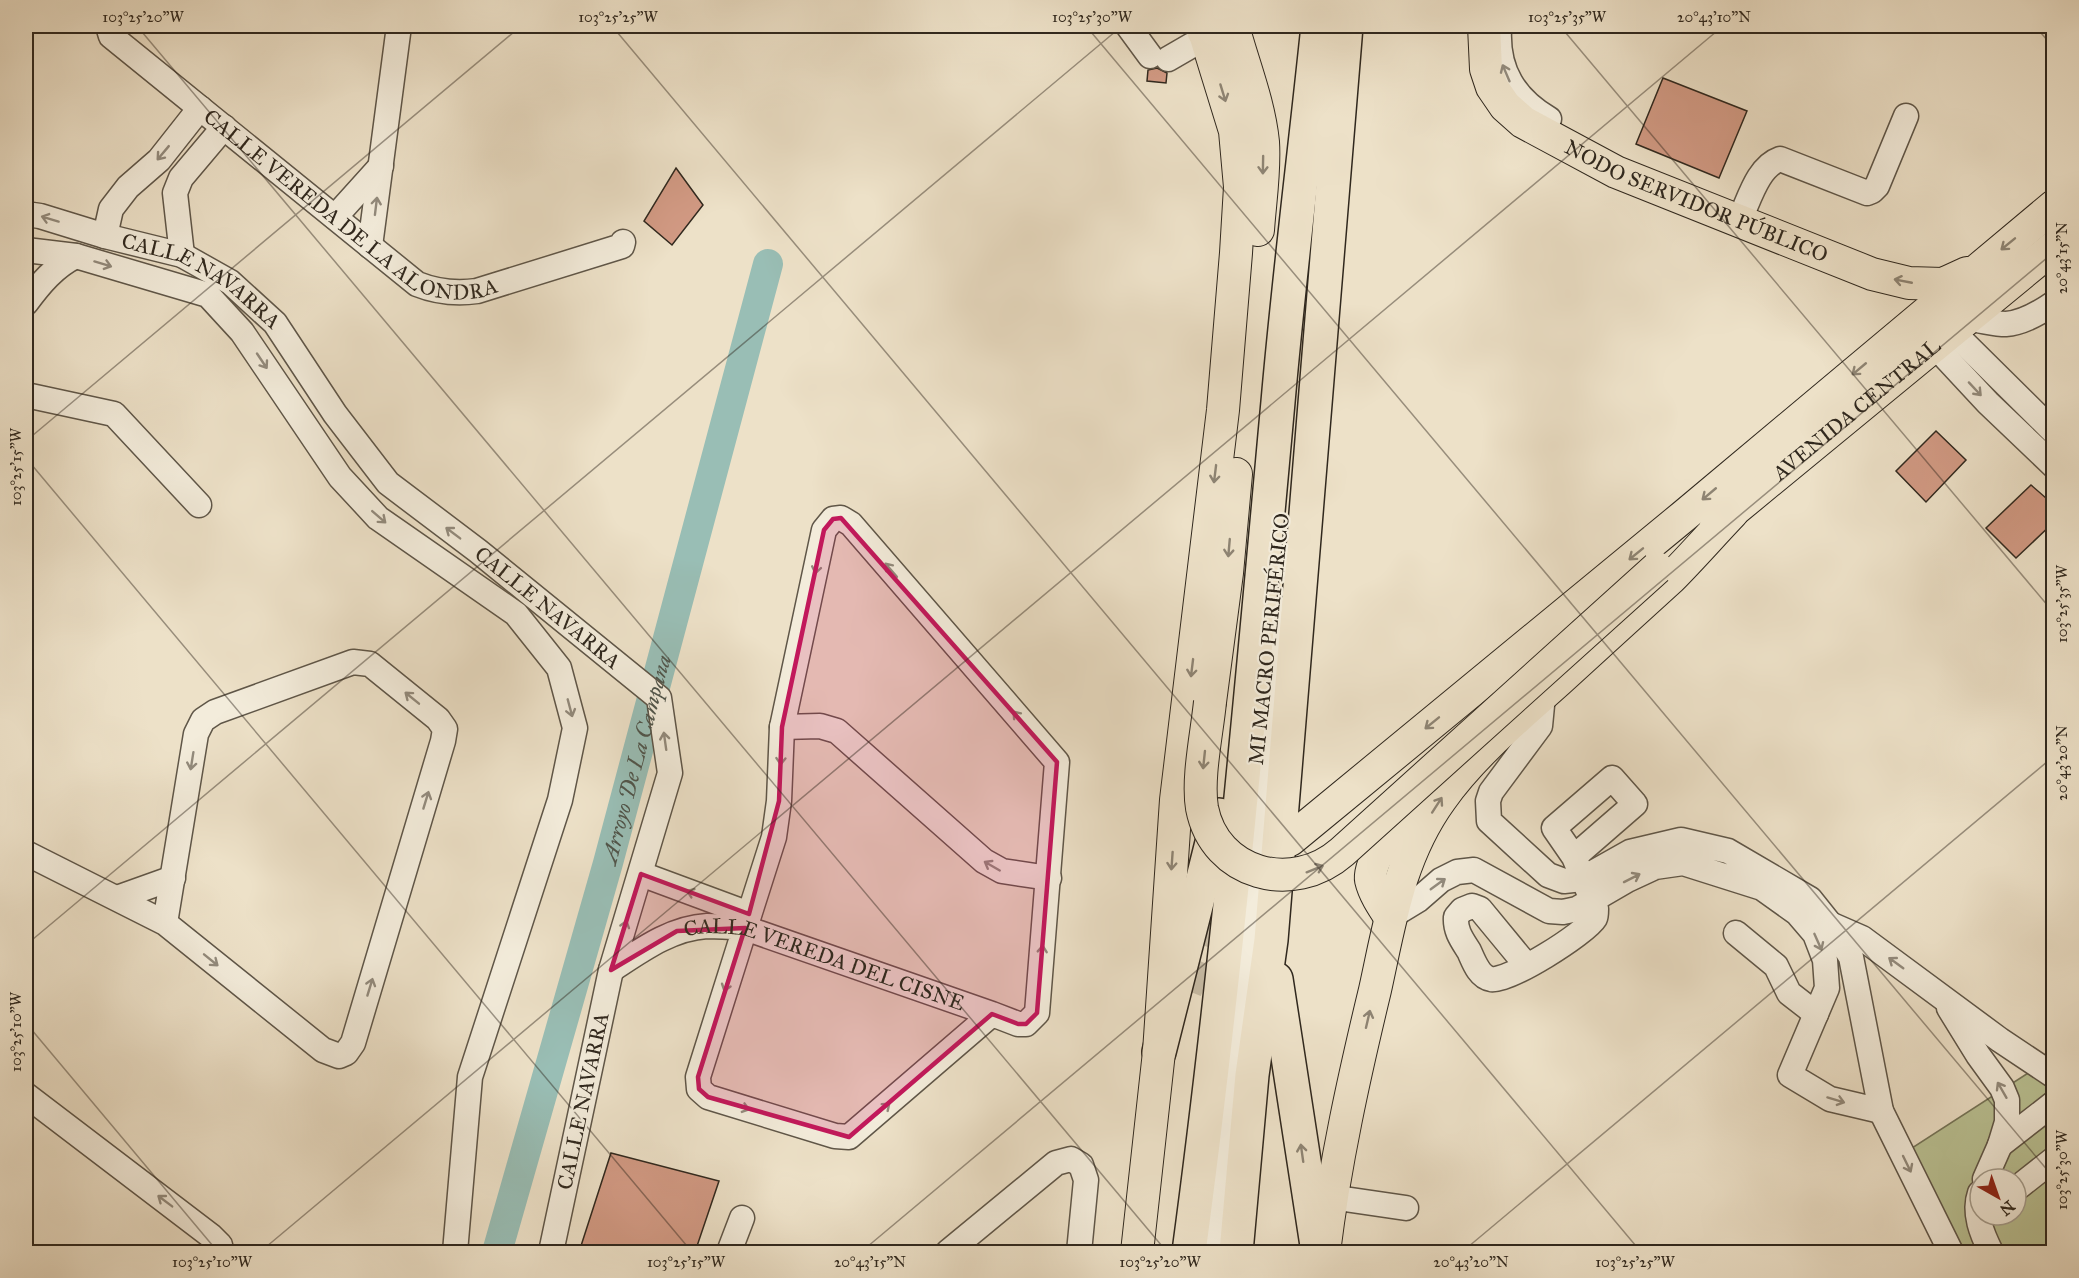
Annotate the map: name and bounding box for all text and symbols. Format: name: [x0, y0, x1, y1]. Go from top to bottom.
text: 103°25'20"W: [102, 8, 184, 26]
text: 103°25'25"W: [578, 8, 659, 26]
text: 103°25'30"W: [1052, 8, 1133, 26]
text: 103°25'35"W: [1528, 8, 1607, 26]
text: 20°43'10"N: [1677, 8, 1751, 26]
one-way arrow: [1500, 64, 1511, 82]
one-way arrow: [1218, 83, 1229, 102]
street label: CALLE VEREDA DE LA ALONDRA: [199, 104, 501, 305]
street label: NODO SERVIDOR PÚBLICO: [1560, 134, 1832, 268]
one-way arrow: [157, 145, 170, 161]
one-way arrow: [1257, 155, 1268, 175]
one-way arrow: [370, 197, 381, 217]
one-way arrow: [41, 212, 60, 223]
text: 20°43'15"N: [2053, 222, 2071, 294]
street label: CALLE NAVARRA: [119, 228, 286, 335]
one-way arrow: [2000, 237, 2016, 250]
one-way arrow: [94, 259, 113, 270]
one-way arrow: [1894, 275, 1914, 286]
street label: AVENIDA CENTRAL: [1766, 332, 1946, 487]
one-way arrow: [256, 353, 269, 370]
one-way arrow: [1851, 362, 1867, 375]
one-way arrow: [1967, 381, 1982, 396]
text: 103°25'15"W: [7, 427, 25, 506]
one-way arrow: [1209, 464, 1220, 483]
one-way arrow: [1702, 487, 1717, 501]
one-way arrow: [371, 510, 386, 524]
street label: MI MACRO PERIFÉRICO: [1242, 512, 1295, 766]
one-way arrow: [446, 526, 462, 539]
one-way arrow: [1223, 537, 1234, 557]
street label: CALLE NAVARRA: [469, 541, 626, 675]
one-way arrow: [1628, 548, 1644, 561]
one-way arrow: [811, 555, 822, 574]
one-way arrow: [884, 563, 898, 578]
text: 103°25'35"W: [2053, 564, 2071, 643]
water label: Arroyo De La Campana: [595, 652, 677, 869]
one-way arrow: [1186, 657, 1197, 677]
one-way arrow: [404, 691, 420, 704]
one-way arrow: [565, 699, 576, 718]
one-way arrow: [1012, 711, 1026, 726]
one-way arrow: [1425, 716, 1440, 730]
text: 20°43'20"N: [2053, 725, 2071, 801]
one-way arrow: [660, 732, 671, 752]
one-way arrow: [775, 746, 787, 766]
one-way arrow: [1198, 750, 1209, 770]
one-way arrow: [186, 751, 197, 771]
one-way arrow: [421, 791, 432, 810]
one-way arrow: [1431, 798, 1443, 814]
one-way arrow: [1166, 851, 1177, 871]
one-way arrow: [984, 859, 1001, 871]
one-way arrow: [1305, 863, 1324, 874]
one-way arrow: [1622, 872, 1640, 884]
one-way arrow: [1429, 877, 1445, 890]
one-way arrow: [686, 888, 705, 899]
street label: CALLE VEREDA DEL CISNE: [681, 913, 968, 1016]
one-way arrow: [619, 920, 630, 939]
one-way arrow: [1812, 932, 1824, 950]
one-way arrow: [1037, 945, 1048, 965]
one-way arrow: [203, 953, 219, 966]
one-way arrow: [1888, 957, 1904, 969]
one-way arrow: [721, 974, 732, 993]
one-way arrow: [365, 978, 376, 997]
text: 103°25'10"W: [7, 991, 25, 1072]
street label: CALLE NAVARRA: [552, 1010, 614, 1192]
one-way arrow: [1362, 1010, 1374, 1029]
one-way arrow: [1995, 1082, 2007, 1099]
one-way arrow: [1826, 1095, 1845, 1106]
one-way arrow: [731, 1102, 750, 1113]
one-way arrow: [875, 1102, 890, 1116]
text: 103°25'30"W: [2053, 1129, 2071, 1210]
one-way arrow: [1297, 1144, 1308, 1164]
one-way arrow: [1901, 1154, 1913, 1172]
north arrow: [1968, 1167, 2028, 1227]
one-way arrow: [157, 1194, 173, 1207]
text: N: [1996, 1196, 2019, 1220]
text: 103°25'10"W: [172, 1253, 253, 1271]
text: 103°25'15"W: [647, 1253, 726, 1271]
text: 20°43'15"N: [834, 1253, 906, 1271]
text: 103°25'20"W: [1119, 1253, 1201, 1271]
text: 20°43'20"N: [1433, 1253, 1509, 1271]
text: 103°25'25"W: [1595, 1253, 1676, 1271]

